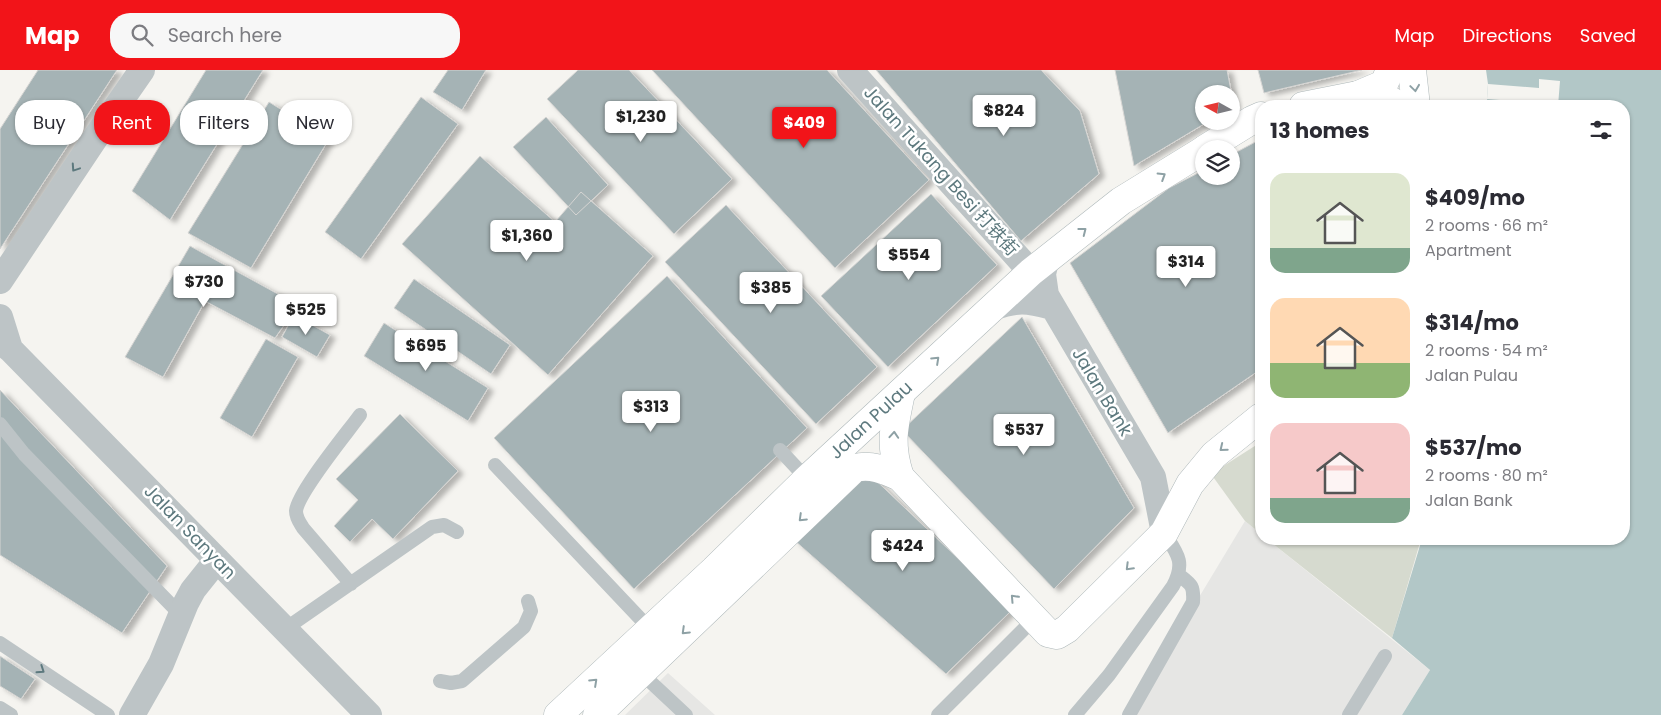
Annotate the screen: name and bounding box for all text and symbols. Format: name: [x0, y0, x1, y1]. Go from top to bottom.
search box: [110, 13, 460, 58]
text: Map: [25, 19, 80, 52]
icon: search: [128, 21, 156, 49]
text: Search here: [168, 22, 282, 49]
text: Map: [1395, 23, 1434, 48]
text: Directions: [1462, 23, 1552, 48]
text: Saved: [1580, 23, 1636, 48]
street label: Jalan Tukang Besi 打铁街: [858, 80, 1024, 261]
one-way arrow: [1409, 84, 1419, 92]
north arrow: [1195, 85, 1240, 130]
map controls: [1195, 85, 1240, 185]
pin: $824: [974, 94, 1034, 137]
text: $824: [984, 99, 1024, 122]
chip: Buy: [15, 100, 84, 145]
chip: Rent: [94, 100, 170, 145]
chip: Filters: [180, 100, 268, 145]
chip: New: [278, 100, 352, 145]
pin: $1,230: [600, 100, 682, 143]
text: $1,230: [616, 105, 666, 128]
pin: $409: [774, 106, 834, 149]
text: $409: [783, 111, 825, 134]
text: 13 homes: [1270, 116, 1369, 145]
icon: filters: [1587, 116, 1615, 144]
button: layers: [1195, 140, 1240, 185]
one-way arrow: [72, 162, 81, 172]
one-way arrow: [1157, 172, 1166, 182]
text: $409/mo: [1425, 183, 1525, 212]
icon: home: [1310, 193, 1370, 253]
text: 2 rooms · 66 m²: [1425, 214, 1548, 237]
pin: $1,360: [486, 220, 568, 262]
text: $1,360: [501, 224, 553, 247]
one-way arrow: [1077, 229, 1086, 237]
pin: $554: [879, 238, 939, 281]
text: Apartment: [1425, 239, 1512, 262]
text: $554: [888, 243, 930, 266]
pin: $314: [1156, 246, 1216, 288]
text: $314: [1167, 250, 1205, 273]
pin: $730: [174, 266, 234, 308]
text: $730: [184, 270, 224, 293]
pin: $385: [741, 272, 801, 314]
text: $385: [751, 276, 791, 299]
pin: $525: [276, 294, 336, 336]
text: $525: [286, 298, 326, 321]
text: $314/mo: [1425, 308, 1519, 337]
icon: home: [1310, 318, 1370, 378]
pin: $695: [396, 330, 456, 372]
text: $695: [406, 334, 446, 357]
text: 2 rooms · 54 m²: [1425, 339, 1548, 362]
street label: Jalan Bank: [1066, 343, 1139, 441]
one-way arrow: [931, 357, 940, 366]
text: Jalan Pulau: [1425, 364, 1518, 387]
street label: Jalan Pulau: [824, 375, 917, 464]
pin: $313: [621, 390, 681, 433]
text: $313: [633, 395, 669, 418]
pin: $537: [994, 414, 1054, 456]
text: $537: [1004, 418, 1044, 441]
one-way arrow: [888, 431, 899, 439]
text: $537/mo: [1425, 433, 1522, 462]
one-way arrow: [1220, 442, 1229, 450]
icon: home: [1310, 443, 1370, 503]
text: 2 rooms · 80 m²: [1425, 464, 1548, 487]
street label: Jalan Sanyan: [139, 479, 242, 584]
text: Jalan Bank: [1425, 489, 1513, 512]
one-way arrow: [798, 512, 807, 521]
pin: $424: [873, 530, 933, 572]
text: $424: [882, 534, 924, 557]
one-way arrow: [1126, 561, 1135, 570]
one-way arrow: [1011, 595, 1020, 604]
one-way arrow: [681, 625, 690, 634]
one-way arrow: [35, 664, 44, 673]
one-way arrow: [588, 679, 597, 688]

